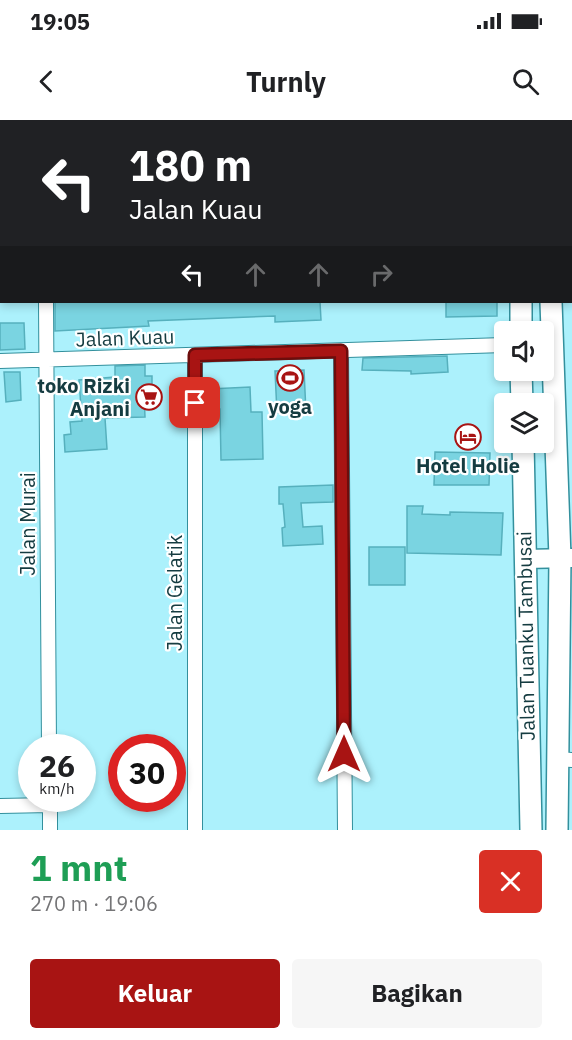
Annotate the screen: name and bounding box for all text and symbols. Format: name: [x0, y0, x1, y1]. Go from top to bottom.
text: 19:05: [30, 7, 90, 36]
text: Turnly: [246, 64, 326, 99]
icon: back: [30, 65, 63, 98]
icon: search: [509, 65, 542, 98]
text: 180 m: [129, 138, 252, 193]
icon: left: [30, 144, 108, 222]
text: Jalan Kuau: [129, 191, 263, 226]
icon: left: [176, 258, 209, 291]
icon: ahead: [239, 258, 272, 291]
icon: ahead: [302, 258, 335, 291]
icon: right: [365, 258, 398, 291]
map controls: [494, 321, 554, 453]
button: sound: [494, 321, 554, 381]
street label: Jalan Kuau: [75, 322, 175, 353]
sports icon: yoga: [275, 363, 305, 393]
place label: toko Rizki Anjani: [37, 372, 130, 422]
pin: [169, 377, 220, 428]
supermarket icon: toko Rizki Anjani: [134, 382, 164, 412]
icon: arrive: [178, 386, 211, 419]
place label: yoga: [268, 393, 312, 420]
button: layers: [494, 393, 554, 453]
hotel icon: Hotel Holie: [453, 422, 483, 452]
place label: Hotel Holie: [416, 452, 520, 479]
street label: Jalan Murai: [14, 472, 41, 576]
street label: Jalan Tuanku Tambusai: [510, 531, 541, 741]
street label: Jalan Gelatik: [161, 534, 188, 651]
position arrow: [312, 722, 376, 786]
speed limit sign: 30: [108, 734, 186, 812]
text: 26: [39, 746, 75, 785]
text: km/h: [39, 779, 75, 798]
text: 1 mnt: [30, 844, 128, 891]
button: close: [479, 850, 542, 913]
text: 270 m · 19:06: [30, 890, 158, 917]
button: Keluar: [30, 959, 280, 1028]
button: Bagikan: [292, 959, 542, 1028]

